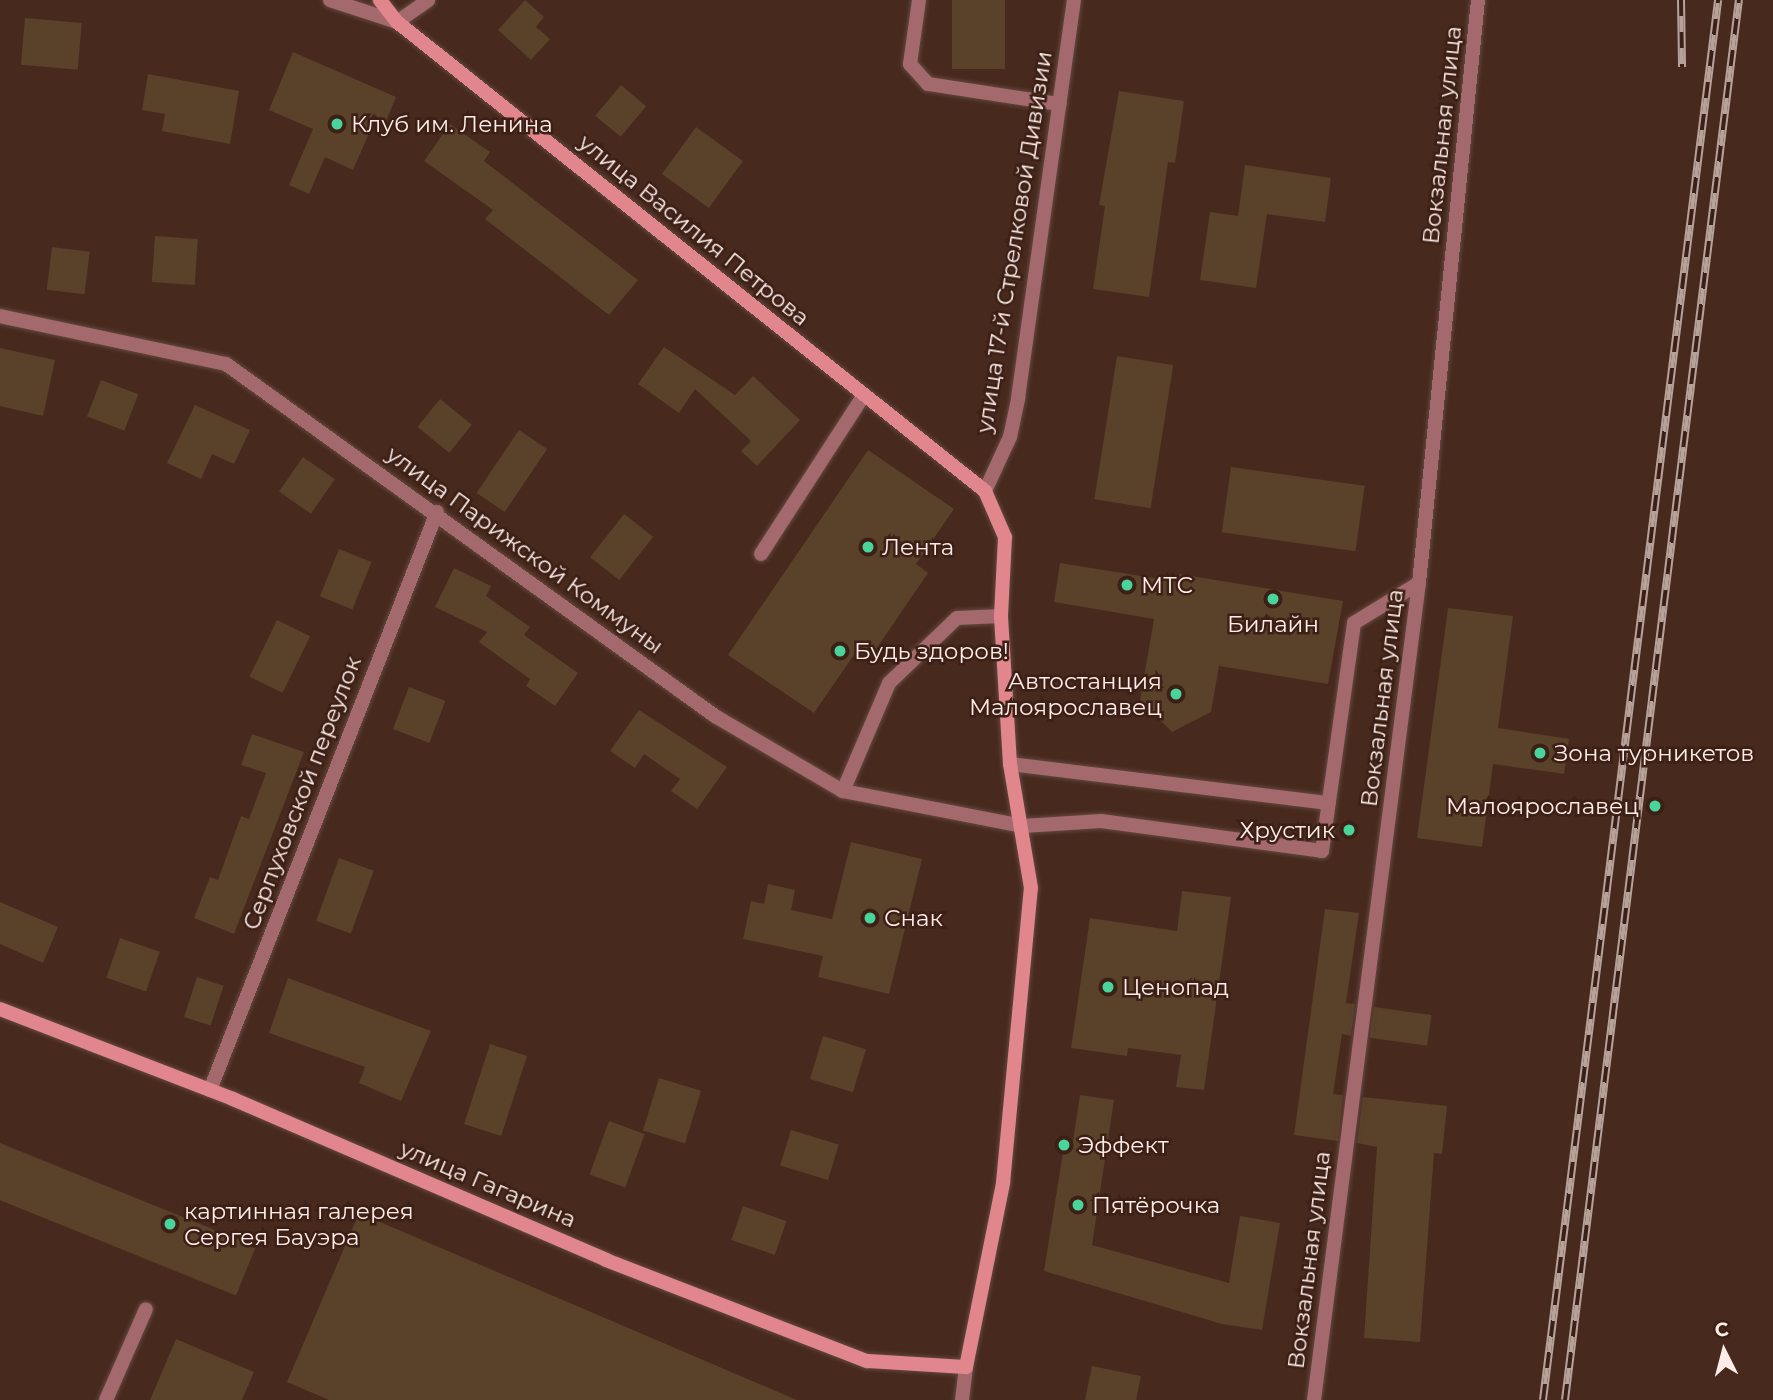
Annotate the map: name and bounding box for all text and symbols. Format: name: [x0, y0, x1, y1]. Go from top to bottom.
street label: Вокзальная улица: [1417, 25, 1467, 245]
street label: улица 17-й Стрелковой Дивизии: [970, 49, 1058, 435]
place label: Клуб им. Ленина: [351, 110, 553, 138]
marker: Клуб им. Ленина: [329, 116, 345, 132]
street label: улица Василия Петрова: [573, 128, 815, 332]
street label: улица Парижской Коммуны: [381, 440, 669, 660]
place label: Лента: [882, 533, 954, 561]
marker: Лента: [860, 539, 876, 555]
place label: МТС: [1141, 571, 1193, 599]
marker: МТС: [1119, 577, 1135, 593]
street label: Вокзальная улица: [1355, 588, 1409, 808]
marker: Билайн: [1265, 591, 1281, 607]
place label: Билайн: [1227, 610, 1319, 638]
place label: Будь здоров!: [854, 637, 1009, 665]
marker: Будь здоров!: [832, 643, 848, 659]
street label: Серпуховской переулок: [237, 652, 367, 934]
place label: Автостанция Малоярославец: [969, 667, 1162, 721]
marker: Автостанция Малоярославец: [1168, 686, 1184, 702]
place label: Зона турникетов: [1554, 739, 1754, 767]
marker: Зона турникетов: [1532, 745, 1548, 761]
place label: Малоярославец: [1446, 792, 1639, 820]
marker: Малоярославец: [1645, 796, 1665, 816]
place label: Хрустик: [1240, 816, 1335, 844]
marker: Хрустик: [1341, 822, 1357, 838]
place label: Снак: [884, 904, 943, 932]
marker: Снак: [862, 910, 878, 926]
place label: Ценопад: [1122, 973, 1229, 1001]
marker: Ценопад: [1100, 979, 1116, 995]
place label: Эффект: [1078, 1131, 1169, 1159]
street label: улица Гагарина: [396, 1134, 580, 1234]
marker: Эффект: [1056, 1137, 1072, 1153]
street label: Вокзальная улица: [1282, 1150, 1336, 1370]
place label: Пятёрочка: [1092, 1191, 1220, 1219]
place label: картинная галерея Сергея Бауэра: [184, 1197, 414, 1251]
marker: Пятёрочка: [1070, 1197, 1086, 1213]
marker: картинная галерея Сергея Бауэра: [162, 1216, 178, 1232]
north arrow: [1689, 1316, 1759, 1386]
text: С: [1714, 1317, 1730, 1342]

